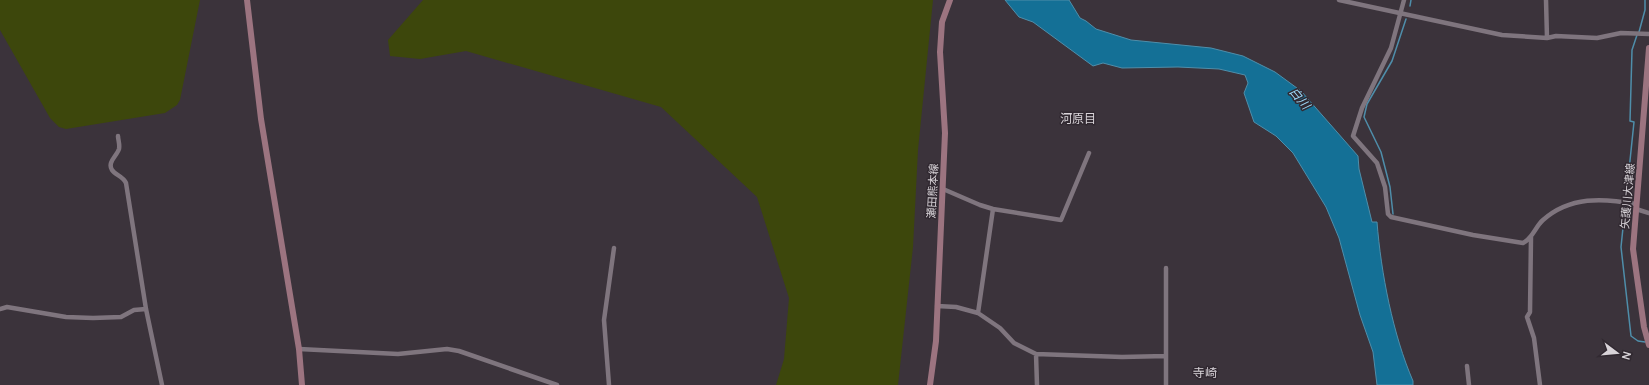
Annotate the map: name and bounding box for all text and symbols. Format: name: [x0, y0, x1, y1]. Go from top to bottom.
water label: 白川: [1286, 83, 1316, 114]
district label: 河原目: [1060, 110, 1096, 127]
street label: 矢護川大津線: [1617, 162, 1637, 230]
street label: 瀬田熊本線: [923, 163, 941, 219]
north arrow: [1597, 333, 1637, 373]
text: N: [1619, 350, 1635, 362]
district label: 寺崎: [1193, 364, 1217, 381]

